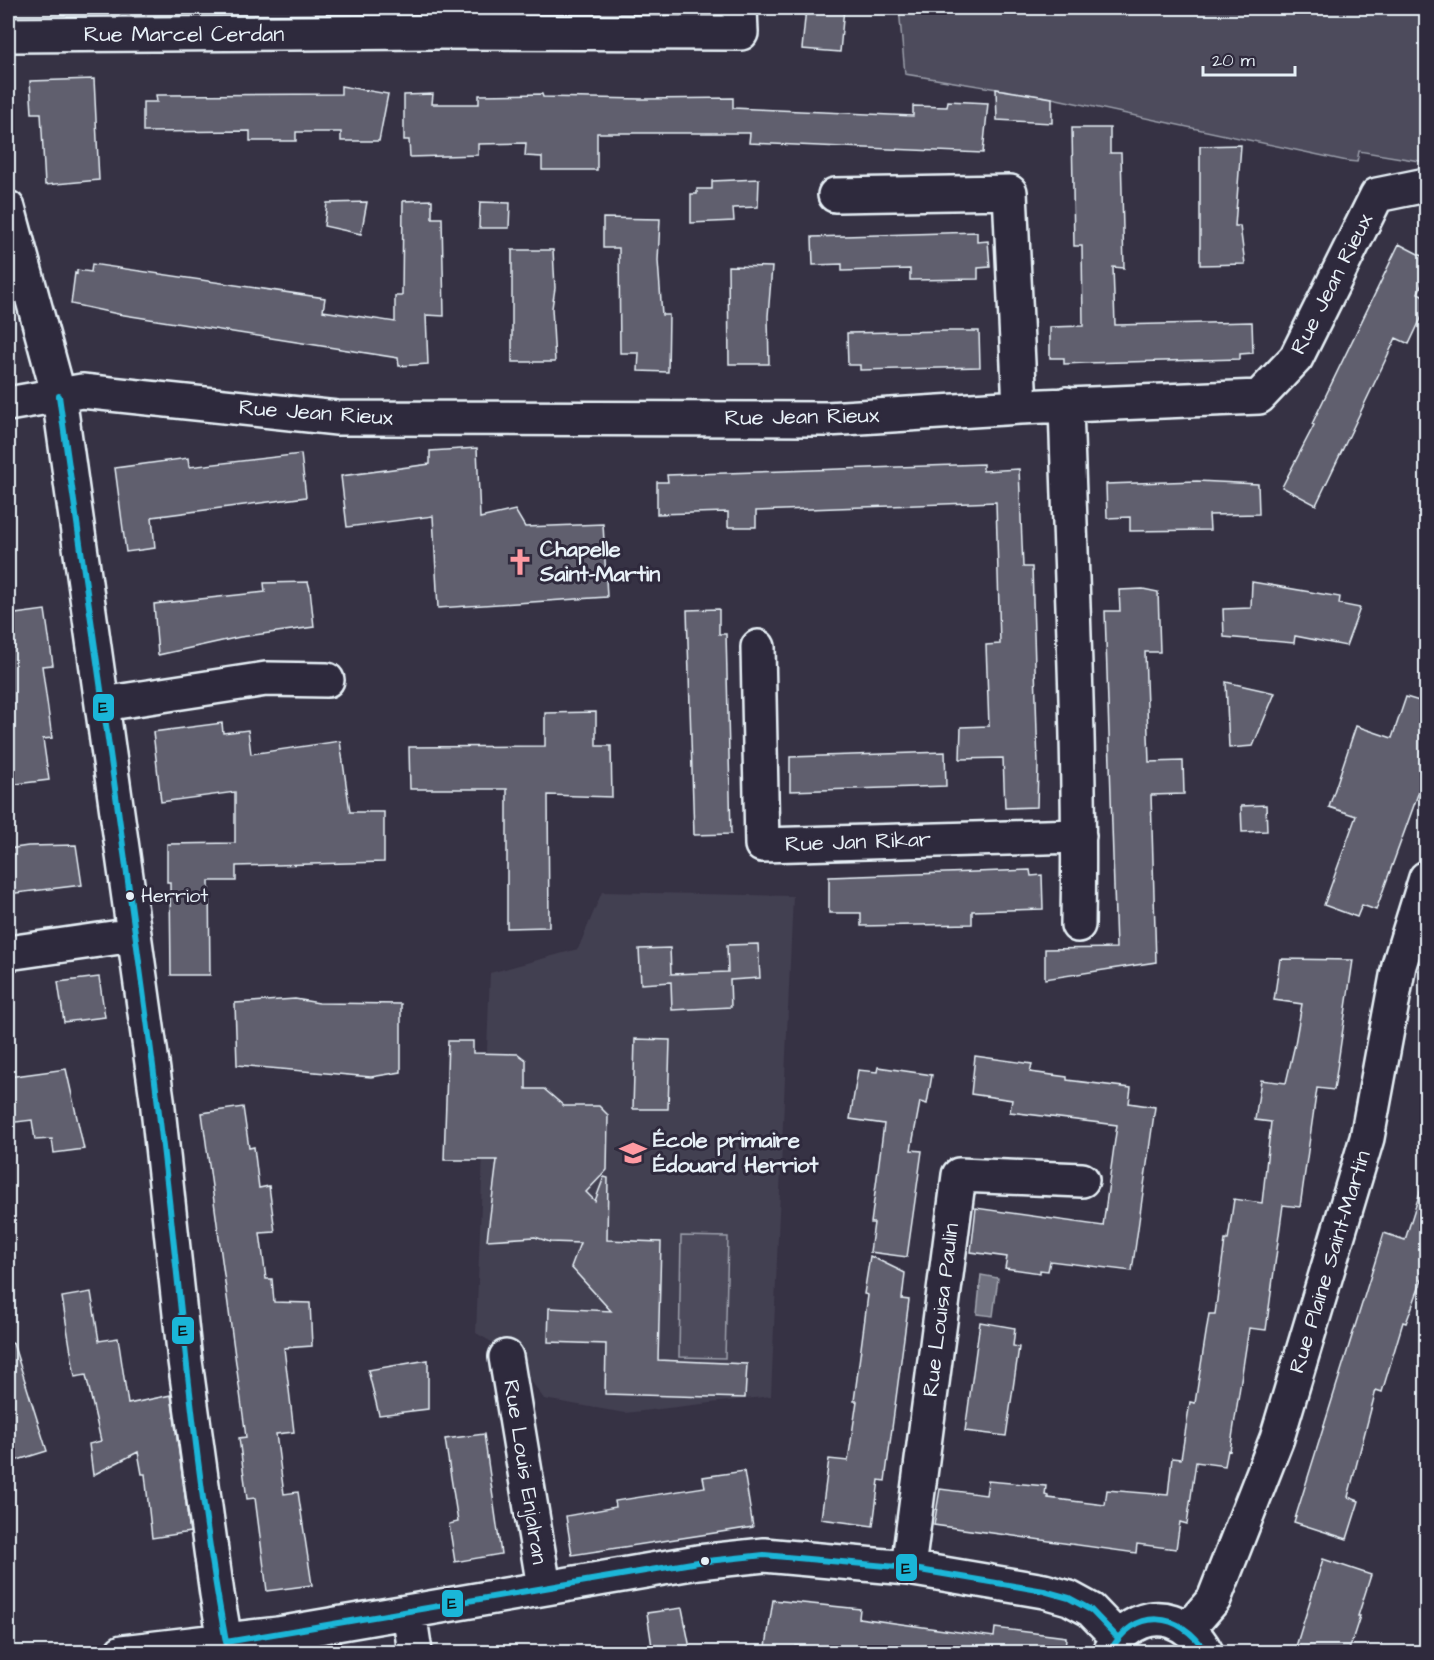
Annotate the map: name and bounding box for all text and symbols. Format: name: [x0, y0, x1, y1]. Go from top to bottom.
street label: Rue Marcel Cerdan: [84, 19, 284, 50]
scale bar: [1203, 39, 1294, 77]
text: 20 m: [1212, 48, 1255, 73]
street label: Rue Jean Rieux: [1283, 208, 1381, 360]
street label: Rue Jean Rieux: [238, 392, 395, 434]
street label: Rue Jean Rieux: [724, 400, 880, 434]
place label: Chapelle Saint-Martin: [539, 534, 660, 590]
church icon: Chapelle Saint-Martin: [505, 547, 535, 577]
line badge: E: [92, 693, 115, 722]
text: E: [98, 697, 108, 719]
street label: Rue Jan Rikar: [784, 824, 932, 860]
place label: Herriot: [141, 882, 208, 910]
marker: Herriot: [124, 890, 136, 902]
place label: École primaire Édouard Herriot: [653, 1125, 819, 1181]
school or university icon: École primaire Édouard Herriot: [618, 1138, 648, 1168]
street label: Rue Plaine Saint-Martin: [1281, 1147, 1379, 1377]
street label: Rue Louisa Paulin: [915, 1221, 967, 1399]
line badge: E: [171, 1316, 195, 1345]
text: E: [178, 1320, 188, 1342]
street label: Rue Louis Enjalran: [495, 1377, 555, 1567]
line badge: E: [895, 1553, 918, 1582]
unlabelled marker: [699, 1555, 711, 1567]
text: E: [901, 1558, 911, 1580]
line badge: E: [441, 1589, 464, 1618]
text: E: [447, 1593, 457, 1615]

